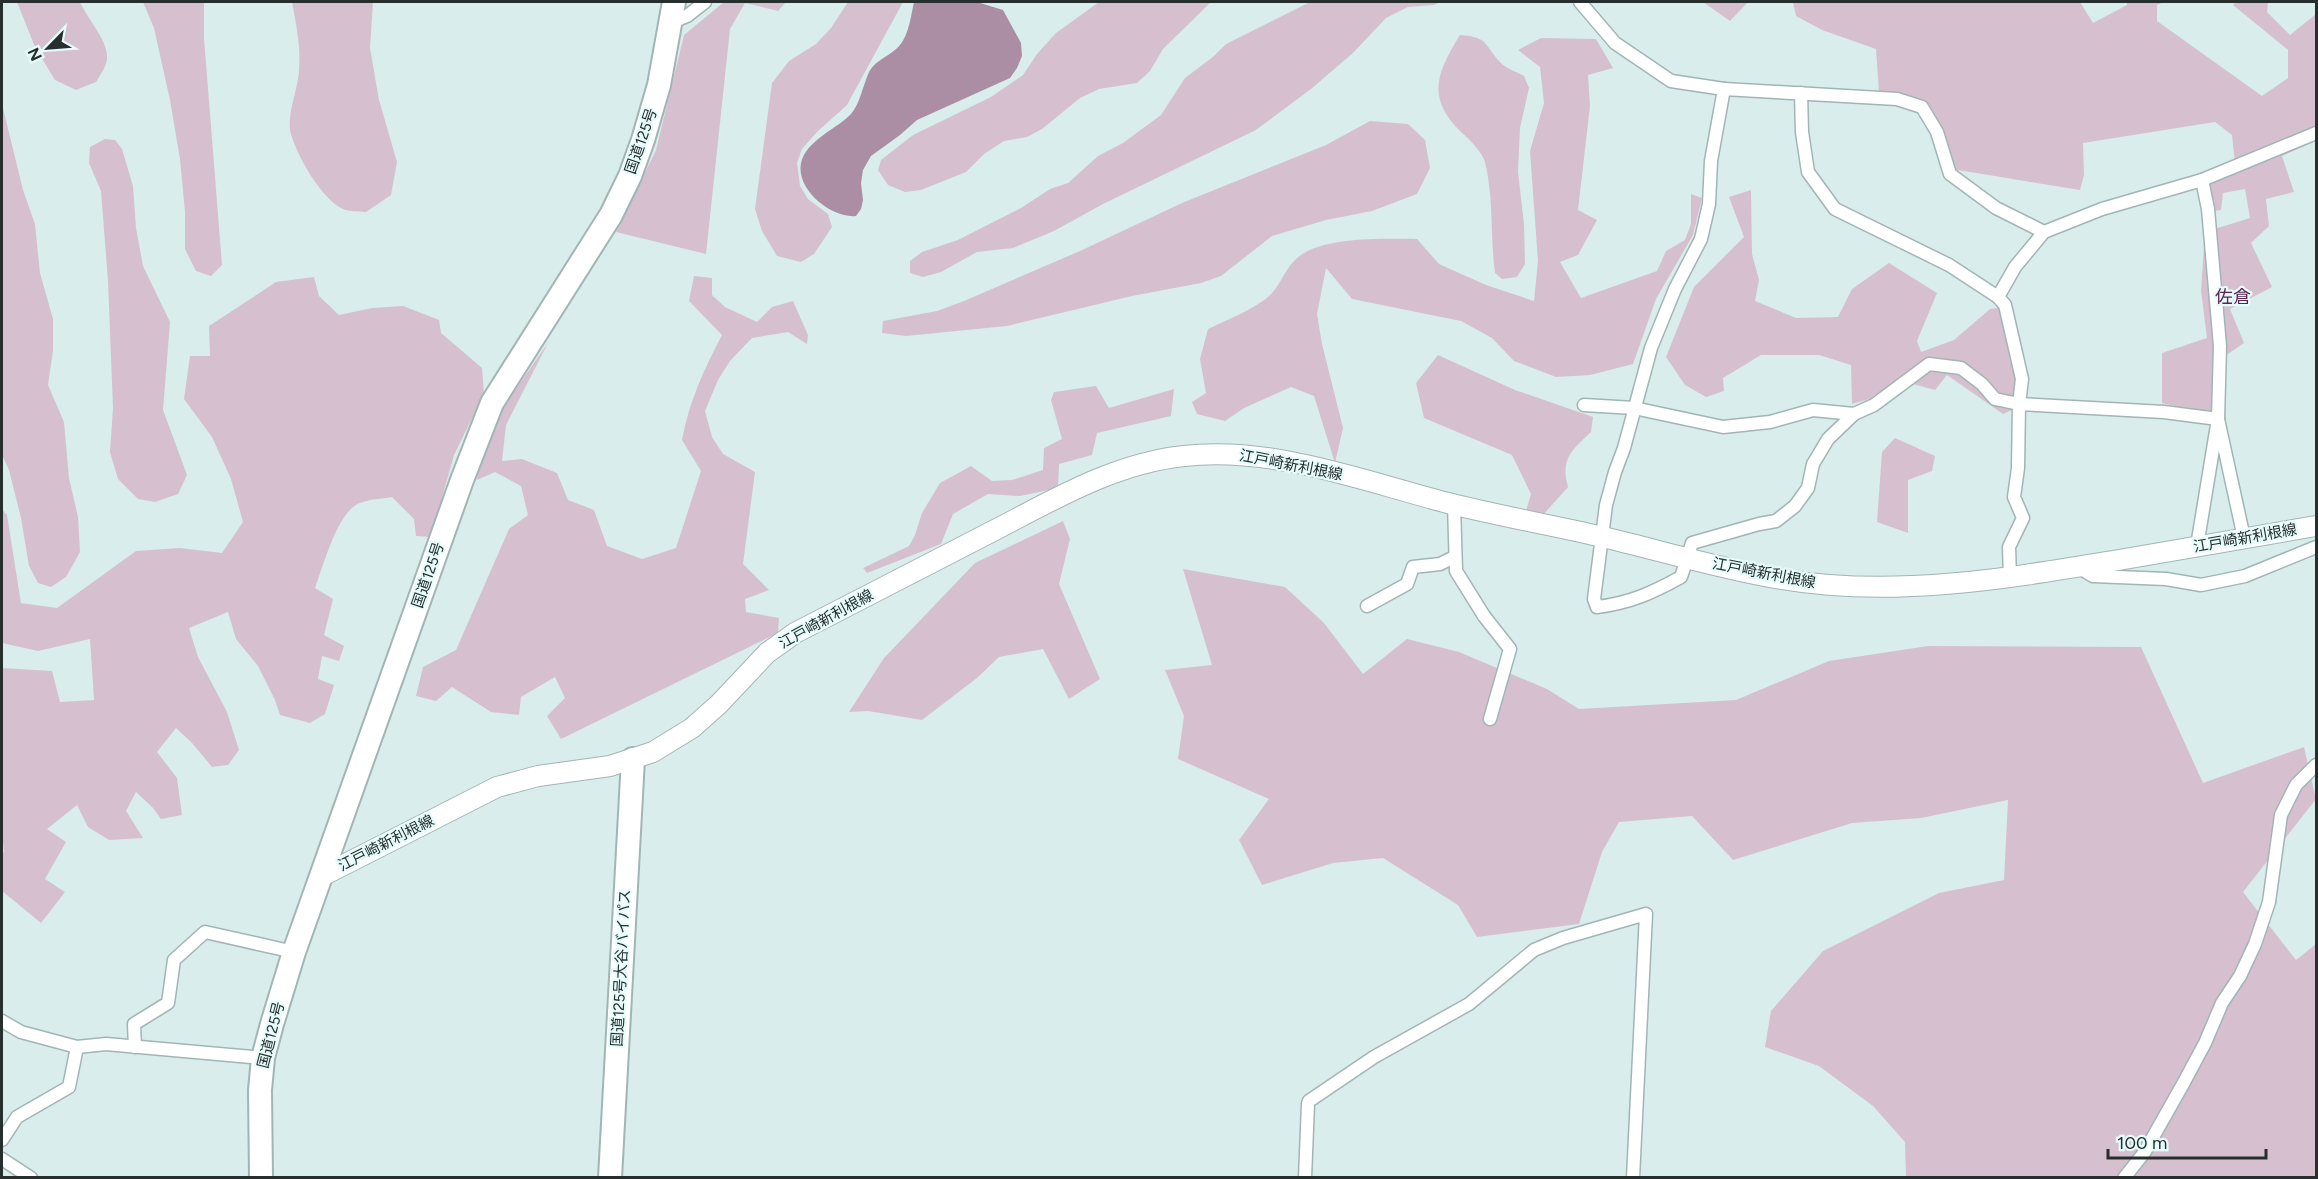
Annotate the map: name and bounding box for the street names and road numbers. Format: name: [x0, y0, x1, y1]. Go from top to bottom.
street label: 国道125号: [621, 106, 661, 176]
street label: 江戸崎新利根線: [1238, 446, 1344, 484]
street label: 江戸崎新利根線: [2192, 520, 2298, 556]
street label: 国道125号: [408, 540, 448, 610]
street label: 江戸崎新利根線: [1711, 554, 1817, 592]
street label: 江戸崎新利根線: [776, 586, 876, 652]
street label: 江戸崎新利根線: [335, 811, 437, 875]
street label: 国道125号大谷バイパス: [608, 889, 634, 1047]
street label: 国道125号: [254, 1000, 288, 1070]

